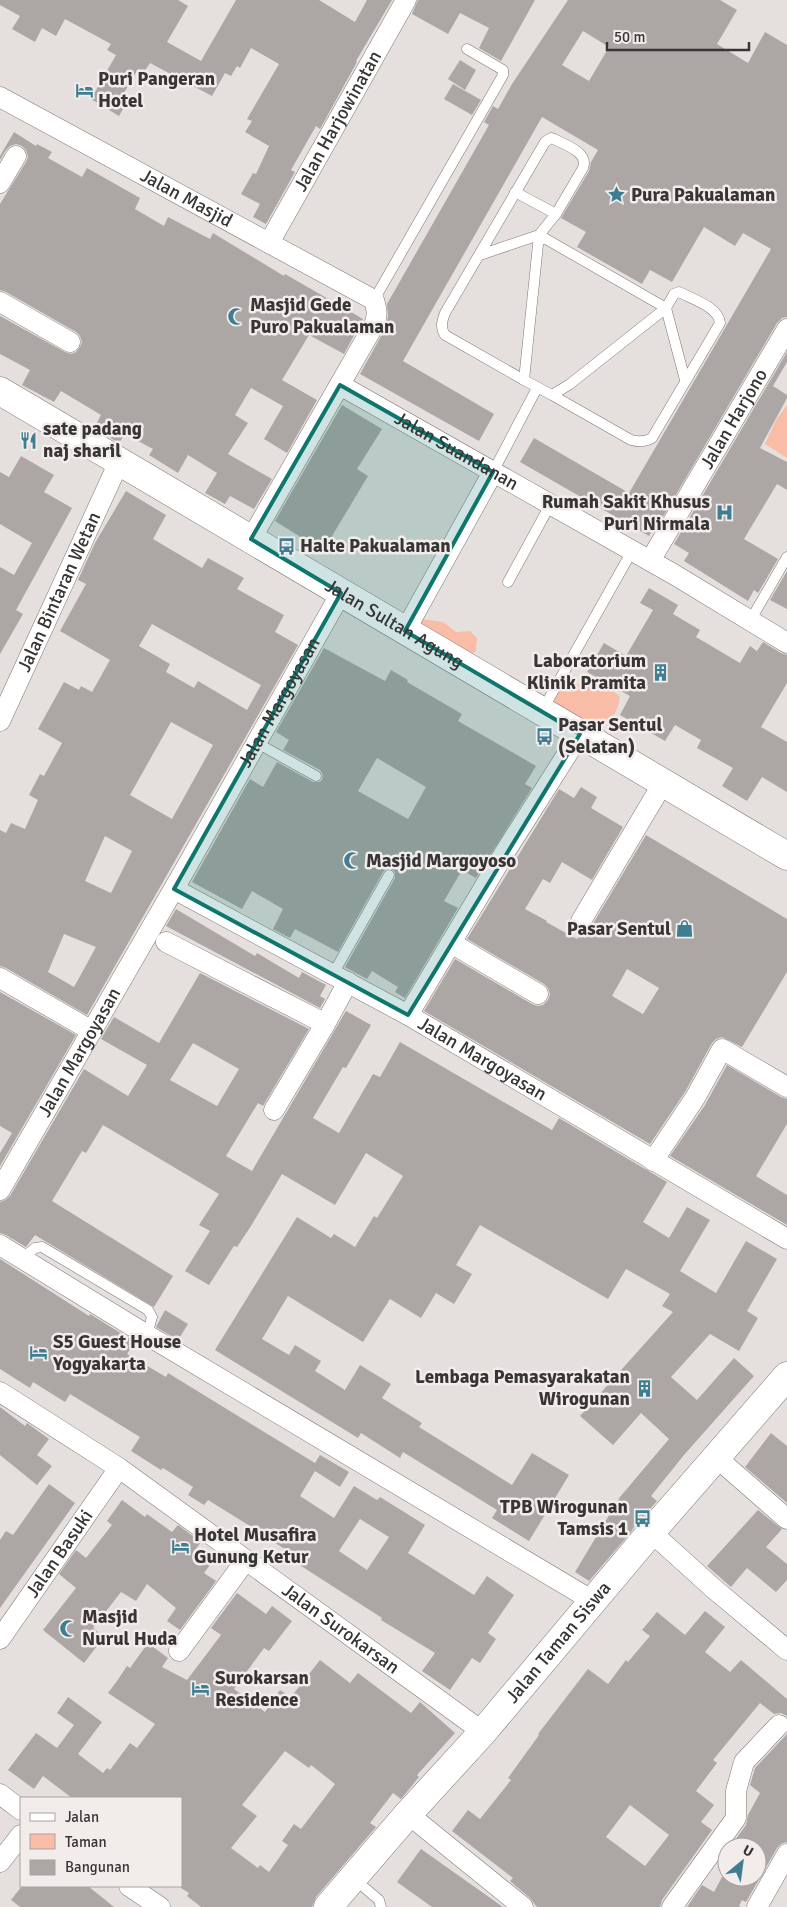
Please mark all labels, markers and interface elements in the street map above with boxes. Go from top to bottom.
scale bar [607,20,750,52]
text: 50 m [614,28,645,46]
street label: Jalan Harjowinatan [289,46,387,196]
place label: Puri Pangeran Hotel [98,67,215,113]
hotel icon: Puri Pangeran Hotel [74,80,94,100]
street label: Jalan Masjid [136,163,237,233]
place label: Pura Pakualaman [631,183,775,207]
place icon: Pura Pakualaman [607,185,627,205]
place label: Masjid Gede Puro Pakualaman [250,293,394,339]
mosque icon: Masjid Gede Puro Pakualaman [226,306,246,326]
street label: Jalan Harjono [695,364,773,474]
street label: Jalan Suandanan [390,406,523,496]
place label: sate padang naj sharil [43,417,142,463]
restaurant icon: sate padang naj sharil [19,430,39,450]
place label: Rumah Sakit Khusus Puri Nirmala [542,490,710,536]
hospital icon: Rumah Sakit Khusus Puri Nirmala [714,503,734,523]
street label: Jalan Bintaran Wetan [12,508,106,676]
place label: Halte Pakualaman [300,534,451,558]
bus stop icon: Halte Pakualaman [276,536,296,556]
street label: Jalan Sultan Agung [321,574,468,674]
street label: Jalan Margoyasan [233,633,326,772]
place label: Laboratorium Klinik Pramita [527,649,646,695]
building icon: Laboratorium Klinik Pramita [650,662,670,682]
place label: Pasar Sentul (Selatan) [558,713,662,759]
bus stop icon: Pasar Sentul (Selatan) [534,726,554,746]
place label: Masjid Margoyoso [366,849,516,873]
mosque icon: Masjid Margoyoso [342,851,362,871]
place label: Pasar Sentul [567,917,671,941]
shop icon: Pasar Sentul [675,919,695,939]
street label: Jalan Margoyasan [33,983,126,1121]
street label: Jalan Margoyasan [413,1012,551,1106]
place label: S5 Guest House Yogyakarta [52,1330,181,1376]
hotel icon: S5 Guest House Yogyakarta [29,1343,49,1363]
place label: Lembaga Pemasyarakatan Wirogunan [415,1365,630,1411]
building icon: Lembaga Pemasyarakatan Wirogunan [634,1378,654,1398]
place label: TPB Wirogunan Tamsis 1 [500,1495,628,1541]
street label: Jalan Basuki [20,1505,98,1602]
bus stop icon: TPB Wirogunan Tamsis 1 [632,1508,652,1528]
place label: Hotel Musafira Gunung Ketur [194,1523,317,1569]
hotel icon: Hotel Musafira Gunung Ketur [170,1536,190,1556]
street label: Jalan Taman Siswa [500,1576,616,1708]
street label: Jalan Surokarsan [277,1578,404,1679]
place label: Masjid Nurul Huda [82,1605,177,1651]
mosque icon: Masjid Nurul Huda [58,1618,78,1638]
place label: Surokarsan Residence [215,1666,309,1712]
hotel icon: Surokarsan Residence [191,1679,211,1699]
legend [20,1797,182,1887]
text: Jalan [65,1808,99,1826]
text: Taman [65,1833,107,1851]
north arrow [717,1837,767,1887]
text: U [740,1841,756,1861]
text: Bangunan [65,1858,130,1876]

